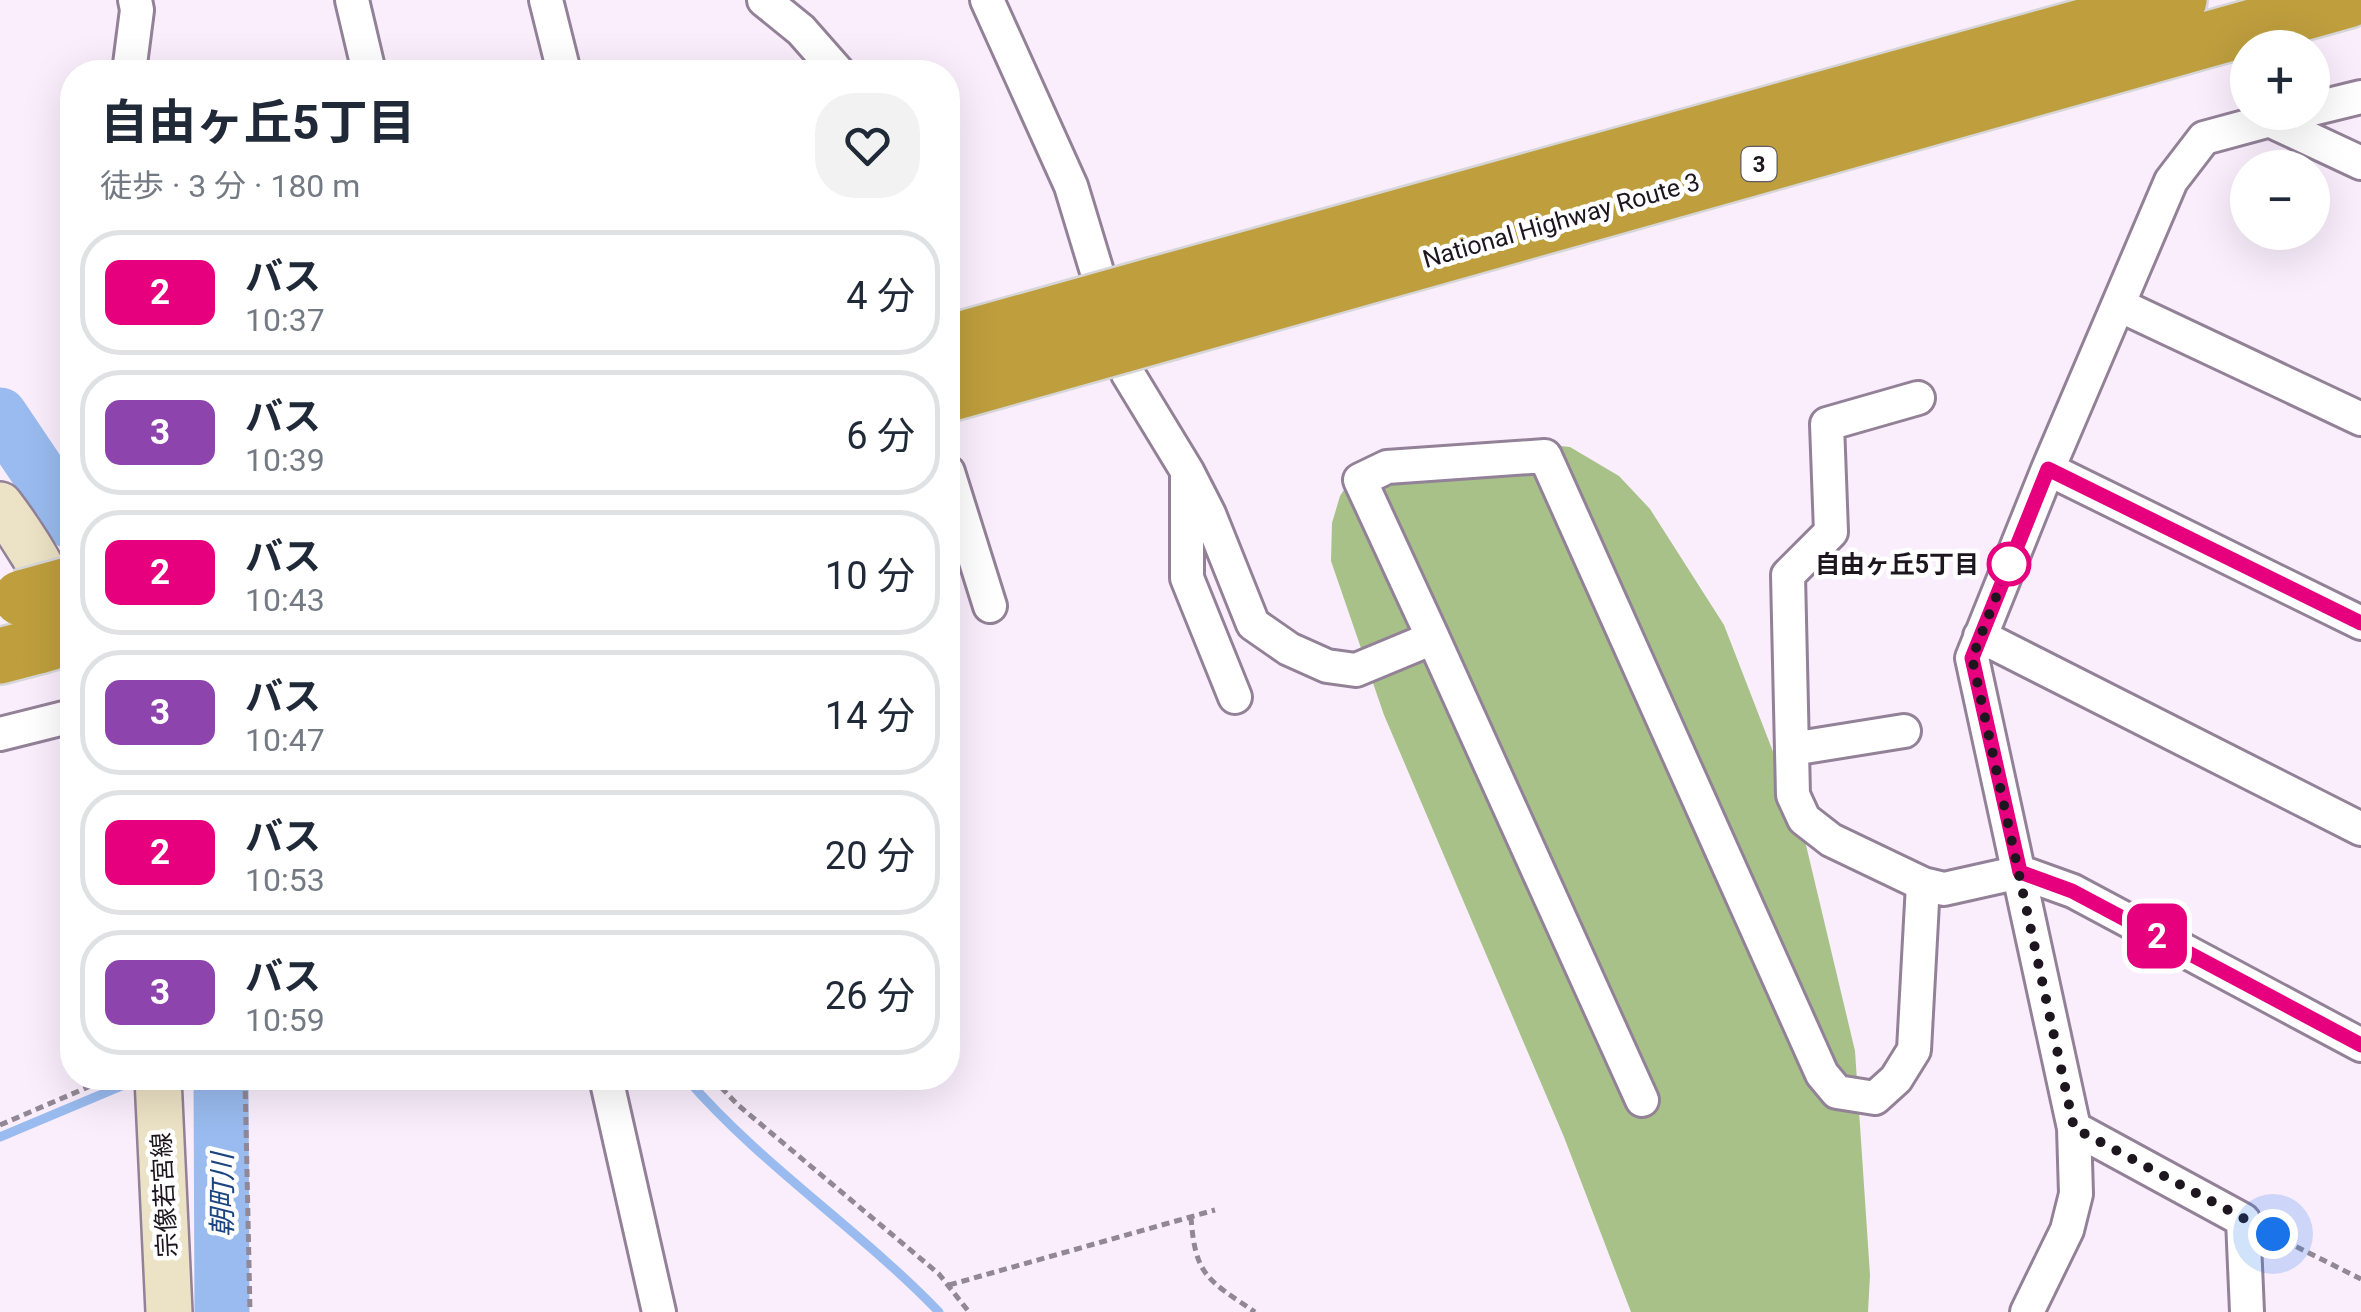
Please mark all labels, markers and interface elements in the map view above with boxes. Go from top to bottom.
map controls [2230,30,2330,250]
button: + [2230,30,2330,130]
button: heart [815,93,920,198]
text: 自由ヶ丘5丁目 [100,94,416,151]
road number: 3 [1742,147,1776,181]
button: − [2230,150,2330,250]
text: 徒歩 · 3 分 · 180 m [100,167,360,205]
street label: National Highway Route 3 [1419,167,1703,274]
text: バス [245,255,321,299]
text: 2 [150,272,170,313]
text: 4 分 [846,274,915,318]
text: 10:37 [245,301,325,339]
text: バス [245,395,321,439]
text: 3 [150,412,170,453]
text: 6 分 [846,414,915,458]
text: 10:39 [245,441,325,479]
text: バス [245,535,321,579]
marker: 自由ヶ丘5丁目 [1988,543,2030,585]
place label: 自由ヶ丘5丁目 [1815,550,1979,579]
text: 2 [150,552,170,593]
text: 10 分 [825,554,915,598]
text: 10:43 [245,581,325,619]
text: バス [245,675,321,719]
text: 3 [150,692,170,733]
text: 14 分 [825,694,915,738]
text: 10:47 [245,721,325,759]
text: バス [245,815,321,859]
text: 2 [150,832,170,873]
text: 20 分 [825,834,915,878]
text: 10:53 [245,861,325,899]
line badge: 2 [2124,904,2190,968]
text: 2 [2147,916,2167,957]
text: バス [245,955,321,999]
text: 3 [150,972,170,1013]
text: 26 分 [825,974,915,1018]
text: 10:59 [245,1001,325,1039]
street label: 宗像若宮線 [147,1132,182,1258]
water label: 朝町川 [206,1150,239,1237]
your location [2248,1209,2298,1259]

